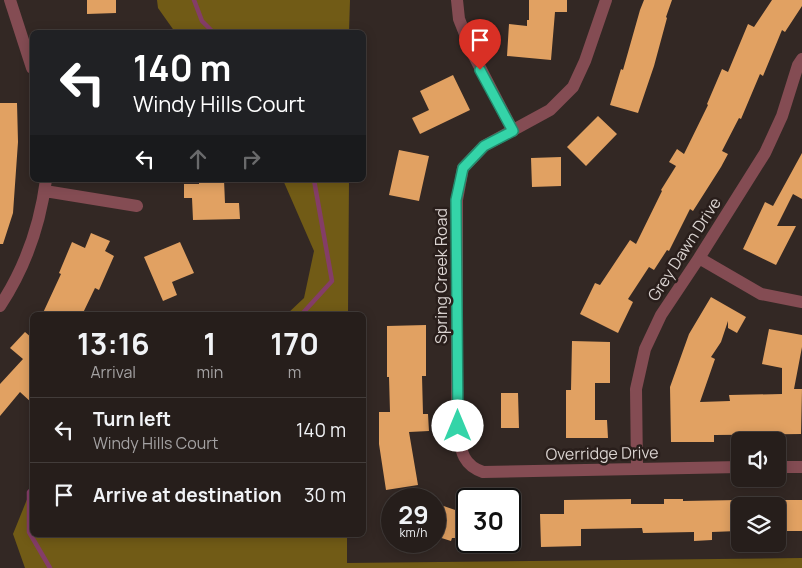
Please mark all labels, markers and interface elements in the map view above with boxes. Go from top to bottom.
pin [459,19,501,70]
icon: arrive [466,26,494,54]
text: 140 m [133,44,231,92]
icon: left [50,50,115,115]
text: Windy Hills Court [133,89,305,119]
icon: left [131,145,159,173]
icon: ahead [184,145,212,173]
icon: right [237,145,265,173]
street label: Grey Dawn Drive [642,193,726,305]
street label: Spring Creek Road [430,208,452,344]
text: 13:16 [77,323,150,364]
text: 1 [203,323,216,364]
text: 170 [270,323,319,364]
text: Arrival [90,361,136,383]
text: min [196,361,223,383]
text: m [288,361,301,383]
position arrow [431,399,483,451]
text: Turn left [93,406,171,432]
icon: left [50,416,78,444]
text: 140 m [296,417,346,443]
text: Windy Hills Court [93,432,218,454]
map controls [731,432,786,552]
button: sound [731,432,786,487]
street label: Overridge Drive [545,441,659,465]
icon: arrive [50,481,78,509]
text: Arrive at destination [93,482,282,508]
text: 30 m [304,482,346,508]
speed limit sign: 30 [456,488,521,553]
text: 29 [398,497,429,532]
button: layers [731,497,786,552]
text: km/h [400,524,427,541]

